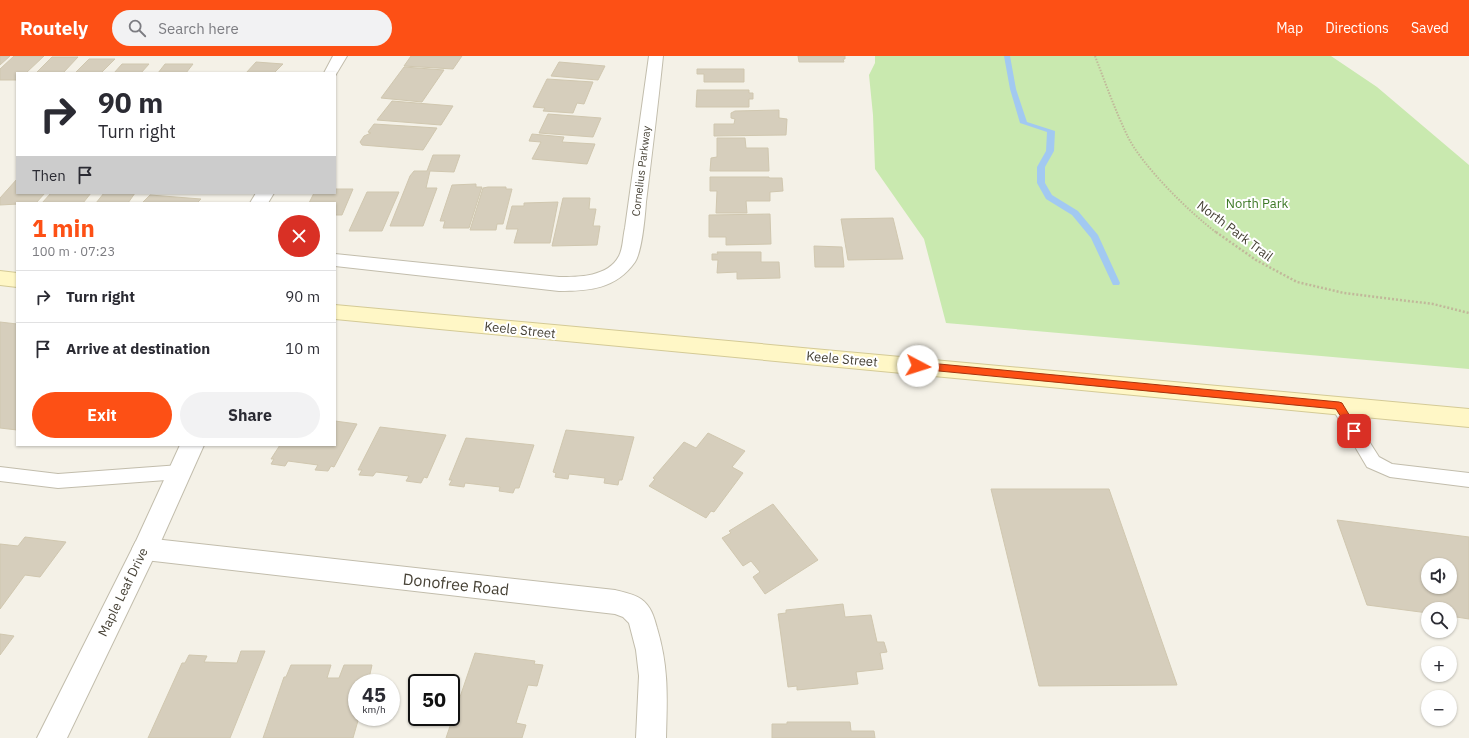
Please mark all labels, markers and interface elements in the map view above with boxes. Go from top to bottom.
search box [112,10,392,46]
text: Routely [20,16,88,40]
icon: search [126,17,148,39]
text: Search here [158,19,239,38]
text: Map [1276,19,1303,37]
text: Directions [1325,19,1389,37]
text: Saved [1411,19,1449,37]
text: 90 m [98,84,163,121]
icon: right [32,88,84,140]
text: Turn right [98,120,176,143]
street label: Cornelius Parkway [628,124,654,217]
icon: arrive [74,164,96,186]
text: Then [32,166,66,185]
park label: North Park [1226,195,1288,212]
street label: North Park Trail [1194,197,1277,265]
text: 1 min [32,212,95,244]
button: close [278,215,320,257]
text: 100 m · 07:23 [32,243,115,260]
icon: right [32,286,54,308]
text: Turn right [66,287,135,306]
text: 90 m [285,287,320,306]
street label: Keele Street [484,318,556,342]
icon: arrive [32,338,54,360]
text: Arrive at destination [66,339,210,358]
text: 10 m [285,339,320,358]
position arrow [897,345,939,387]
street label: Keele Street [806,347,878,371]
button: Exit [32,392,172,438]
button: Share [180,392,320,438]
pin [1337,414,1371,448]
icon: arrive [1343,420,1365,442]
street label: Maple Leaf Drive [94,545,152,639]
map controls [1421,558,1457,726]
button: sound [1421,558,1457,594]
street label: Donofree Road [402,568,510,600]
button: search [1421,602,1457,638]
button: + [1421,646,1457,682]
speed limit sign: 50 [408,674,460,726]
text: 45 [362,681,386,708]
button: − [1421,690,1457,726]
text: km/h [362,703,386,716]

